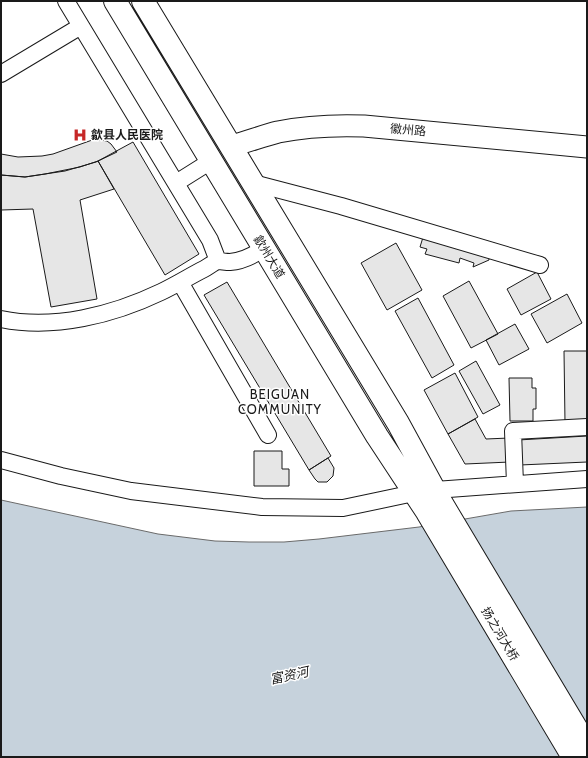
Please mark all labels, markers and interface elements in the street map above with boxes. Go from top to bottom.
street label: 徽州路 [389,120,427,139]
hospital icon: 歙县人民医院 [72,127,88,143]
place label: 歙县人民医院 [91,127,163,142]
street label: 歙州大道 [251,232,288,281]
district label: BEIGUAN COMMUNITY [238,386,322,417]
street label: 扬之河大桥 [479,604,522,663]
water label: 富资河 [268,662,313,687]

